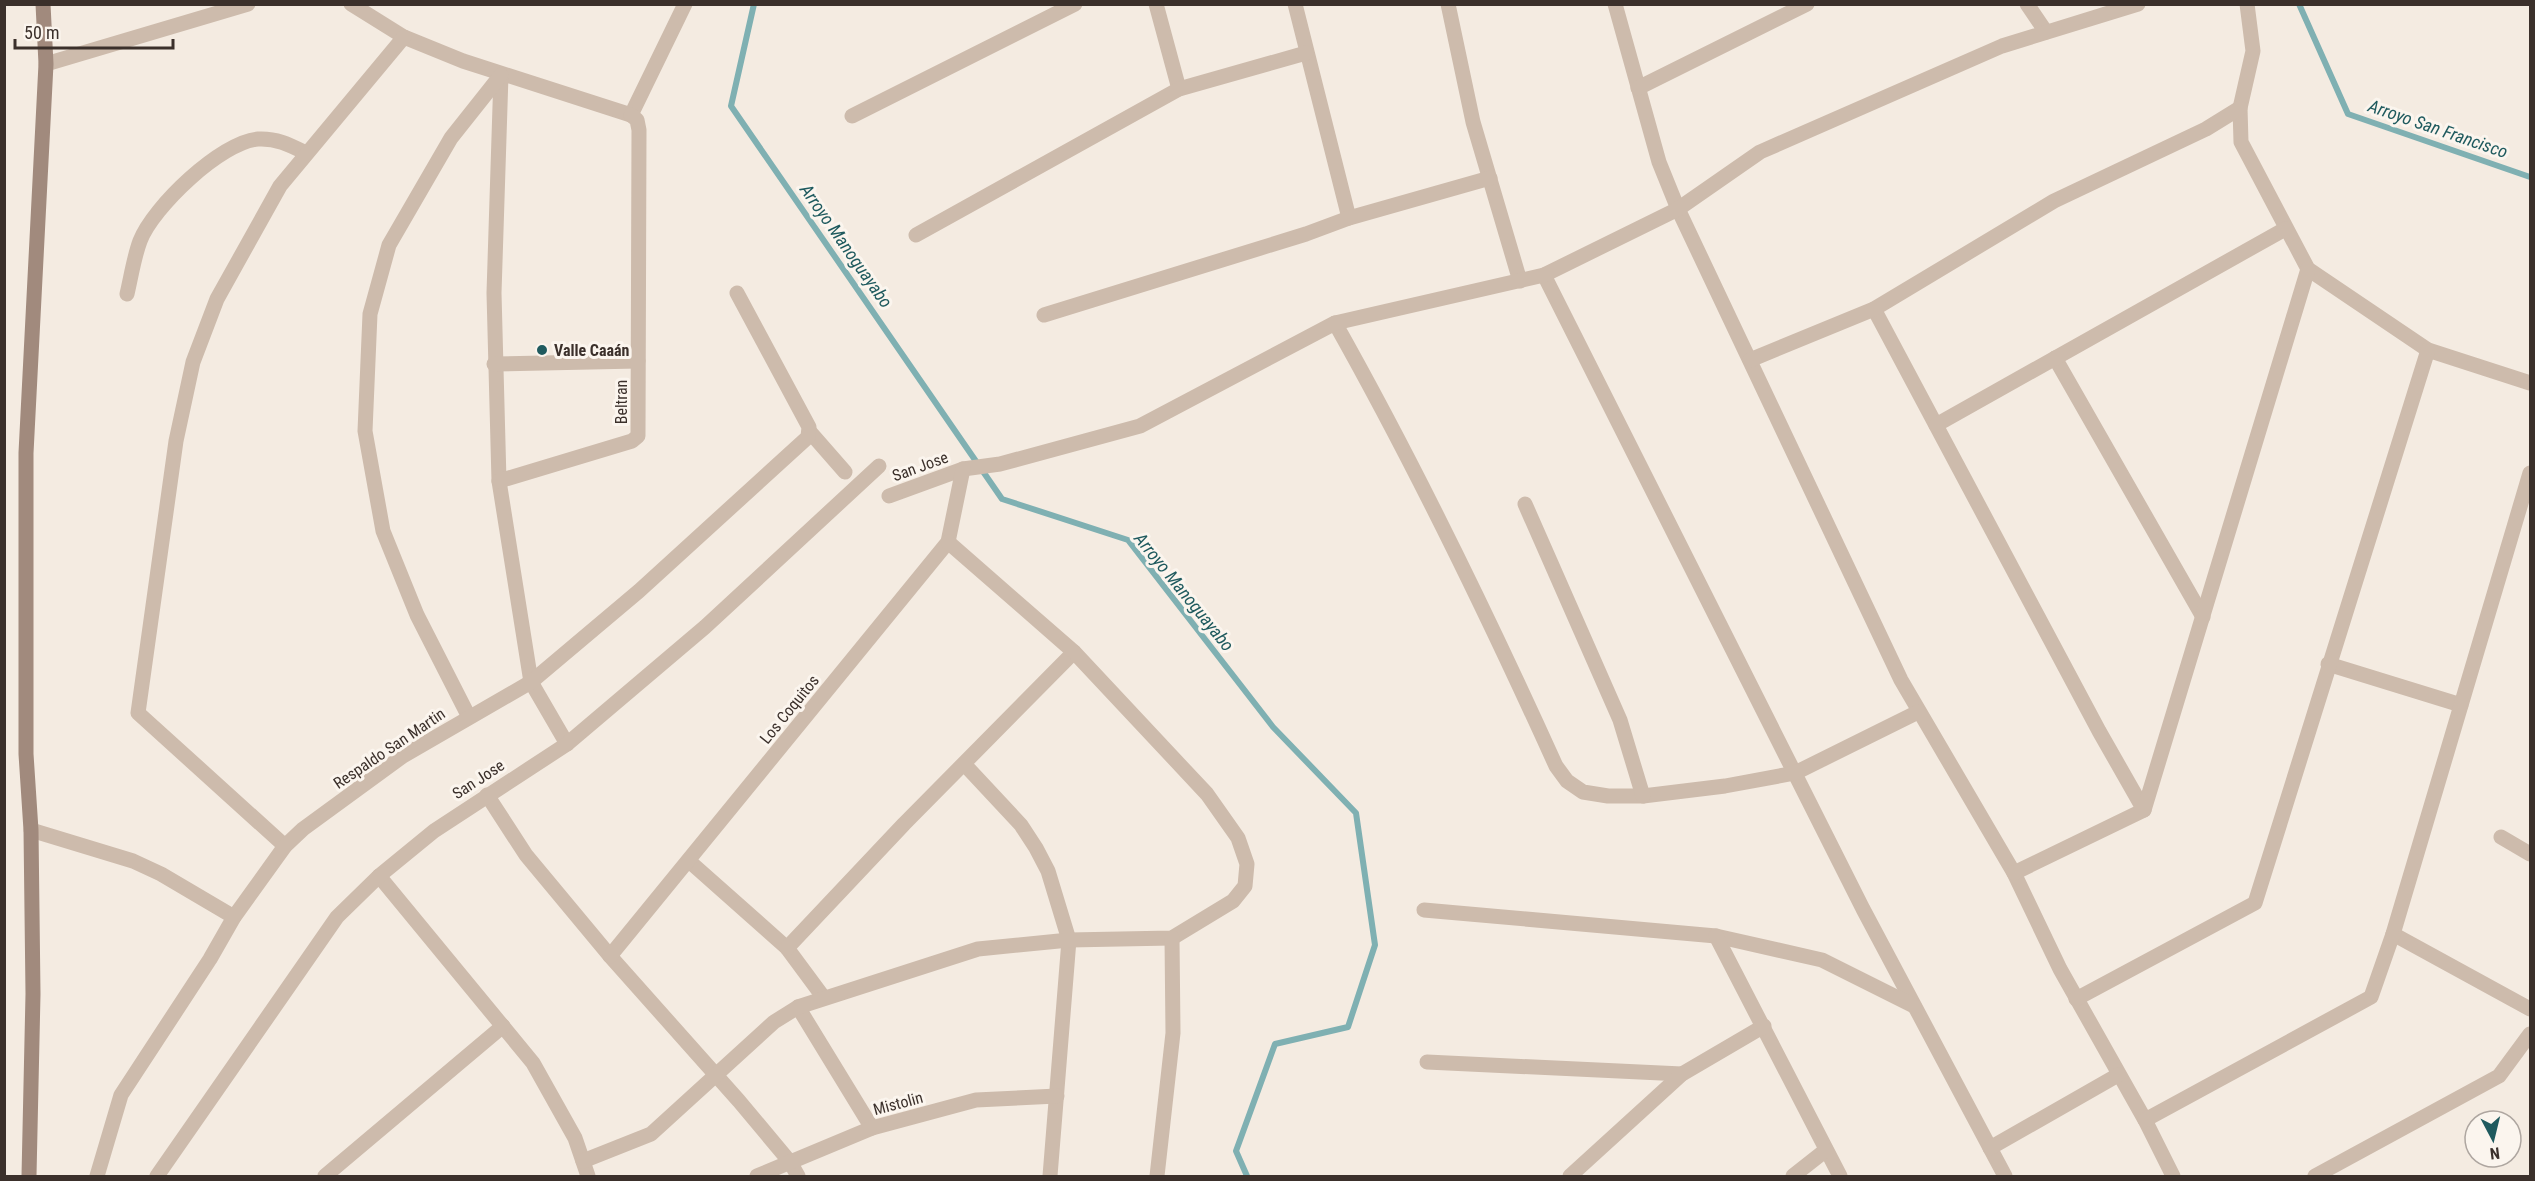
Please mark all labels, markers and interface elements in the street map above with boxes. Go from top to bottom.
scale bar [15,12,172,50]
text: 50 m [24,22,59,43]
water label: Arroyo San Francisco [2365,95,2511,162]
water label: Arroyo Manoguayabo [795,179,897,312]
place label: Valle Caaán [554,341,630,360]
marker: Valle Caaán [535,343,549,357]
street label: Beltran [612,380,631,424]
street label: San Jose [890,448,951,485]
water label: Arroyo Manoguayabo [1130,528,1239,655]
street label: Los Coquitos [756,671,823,748]
street label: Respaldo San Martin [330,704,449,793]
street label: San Jose [449,756,508,803]
street label: Mistolin [871,1088,925,1119]
north arrow [2463,1109,2523,1169]
text: N [2489,1143,2501,1163]

